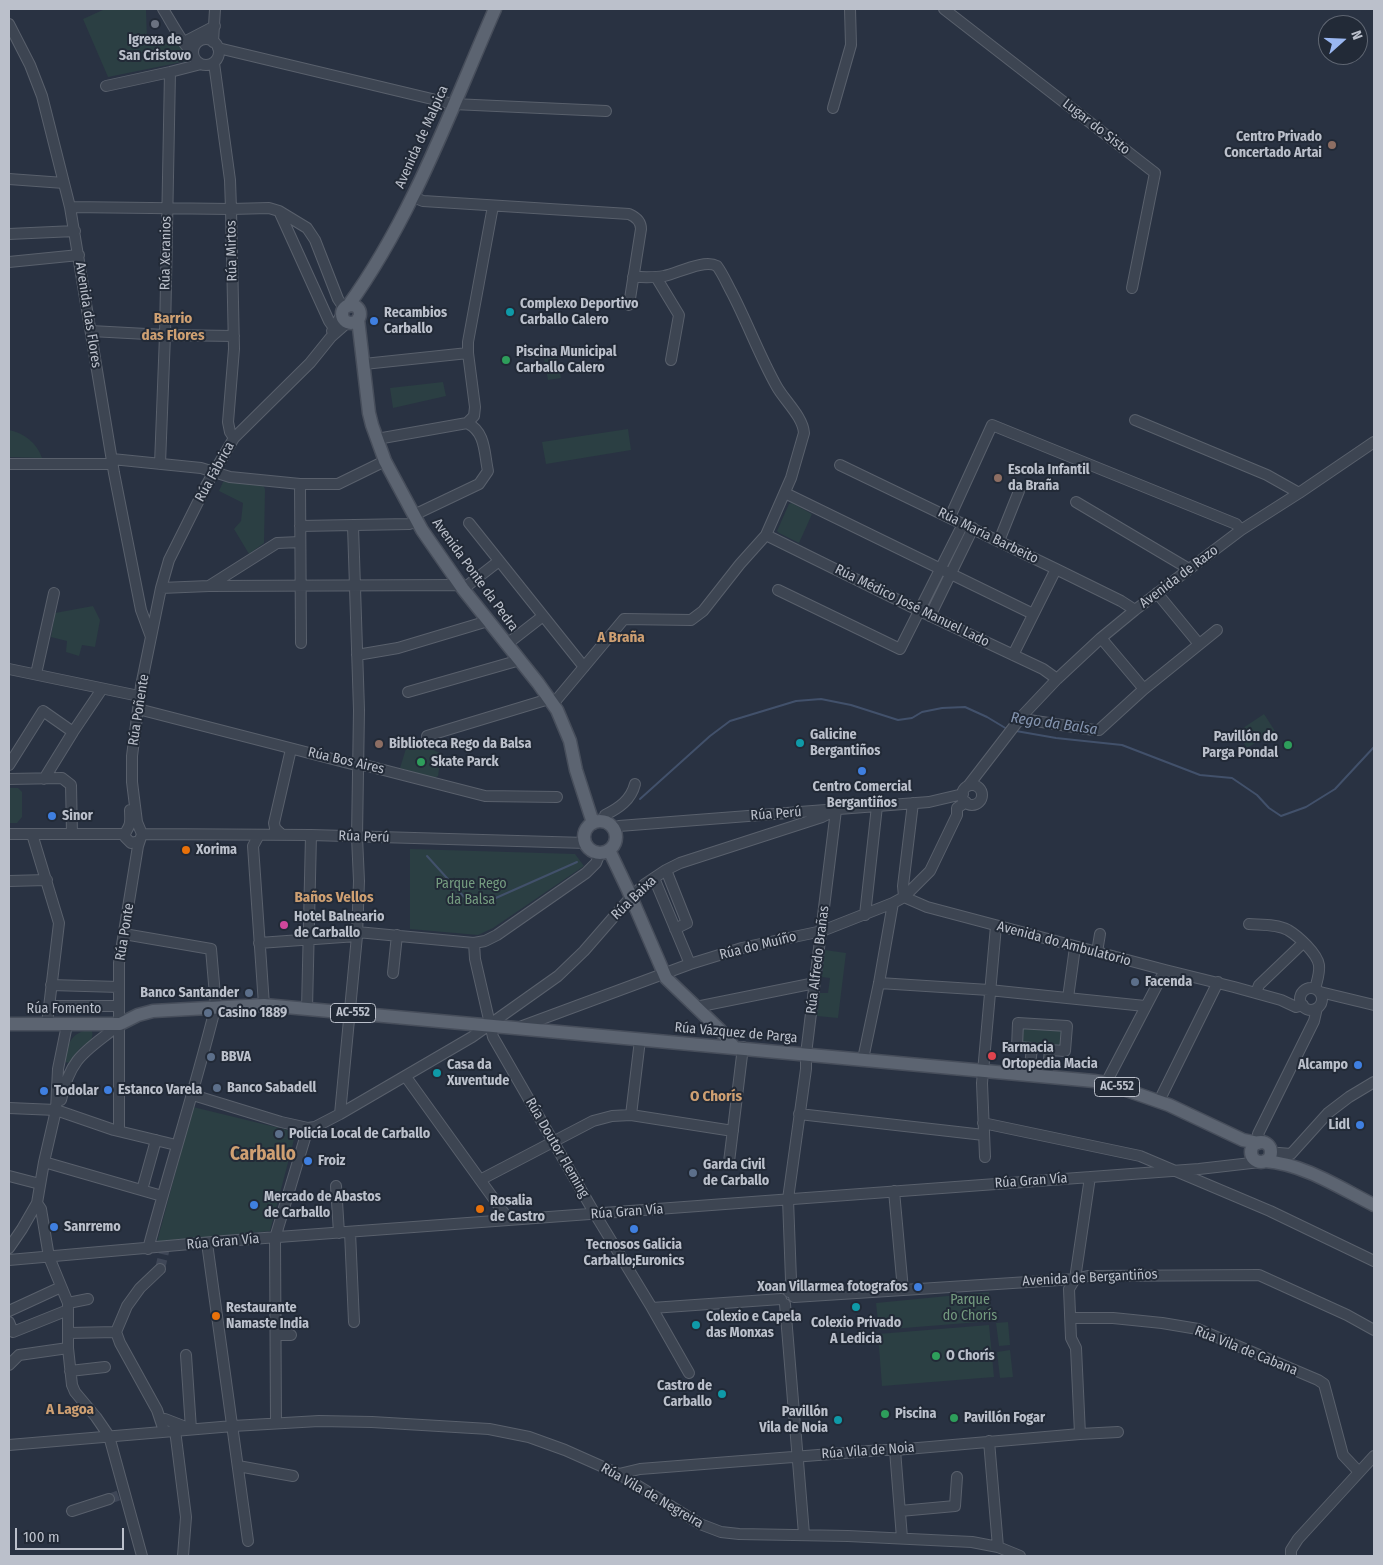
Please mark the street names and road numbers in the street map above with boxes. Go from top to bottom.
street label: Avenida de Malpica [392,83,452,191]
street label: Lugar do Sisto [1059,95,1133,159]
street label: Rúa Xeranios [157,216,175,290]
street label: Rúa Mirtos [223,220,241,282]
street label: Avenida das Flores [71,261,105,369]
street label: Rúa Fábrica [192,439,238,505]
street label: Rúa María Barbeito [935,504,1041,568]
street label: Avenida Ponte da Pedra [428,515,522,635]
street label: Avenida de Razo [1136,542,1222,612]
street label: Rúa Médico José Manuel Lado [832,561,992,651]
street label: Rúa Poñente [125,673,153,747]
street label: Rúa Bos Aires [306,744,386,778]
street label: Rúa Perú [750,804,802,824]
street label: Rúa Perú [338,828,390,846]
street label: Rúa Baixa [608,873,660,923]
street label: Rúa Ponte [112,902,138,962]
street label: Rúa Alfredo Brañas [803,905,833,1015]
street label: Avenida do Ambulatorio [995,918,1133,970]
street label: Rúa do Muíño [718,928,798,964]
street label: Rúa Fomento [27,1001,101,1017]
road number: AC-552 [330,1004,376,1022]
street label: Rúa Vázquez de Parga [674,1019,798,1047]
road number: AC-552 [1094,1078,1140,1096]
street label: Rúa Doutor Fleming [522,1095,592,1201]
street label: Rúa Gran Vía [994,1170,1068,1192]
street label: Rúa Gran Vía [590,1201,664,1223]
street label: Rúa Gran Vía [186,1230,260,1254]
street label: Avenida de Bergantiños [1022,1266,1158,1290]
street label: Rúa Vila de Cabana [1192,1323,1300,1379]
street label: Rúa Vila de Noia [821,1439,915,1463]
street label: Rúa Vila de Negreira [598,1460,706,1532]

